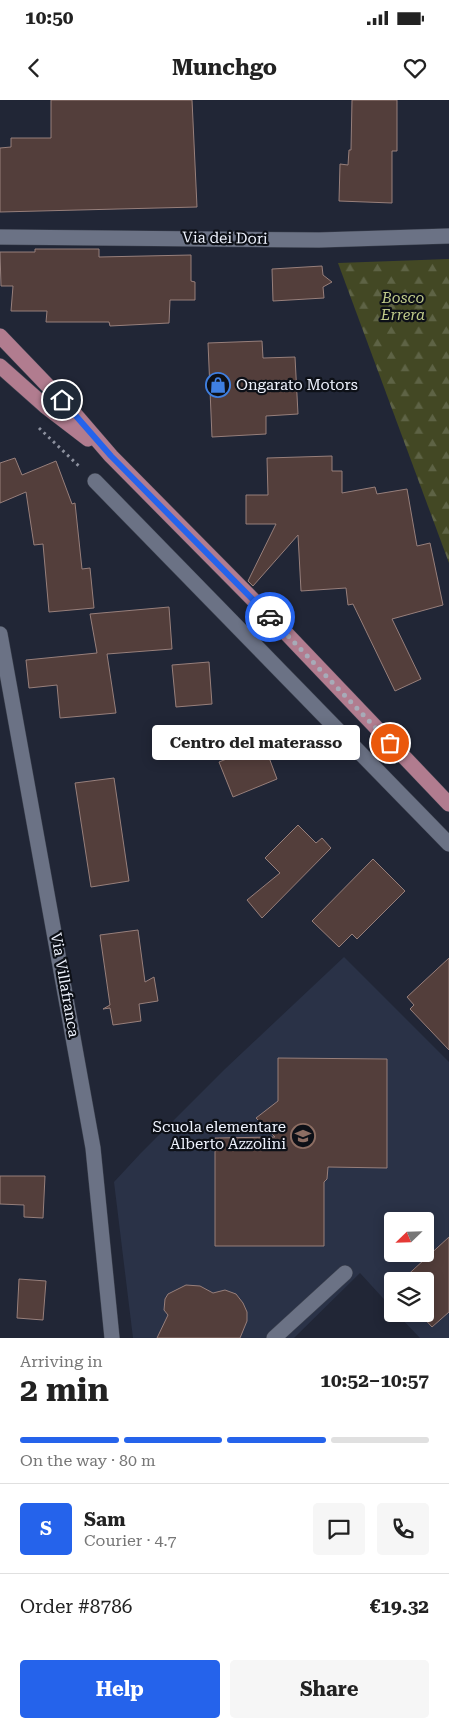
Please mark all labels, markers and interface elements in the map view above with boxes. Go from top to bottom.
text: 10:50 [25,6,74,29]
icon: back [20,54,48,82]
icon: heart [401,54,429,82]
text: Munchgo [172,55,277,80]
street label: Via dei Dori [182,228,268,248]
park label: Bosco Errera [380,289,425,324]
shop icon: Ongarato Motors [205,372,231,398]
place label: Ongarato Motors [236,376,358,394]
pin [41,379,83,421]
icon: home [48,386,76,414]
courier [245,592,295,642]
icon: car [256,603,284,631]
pin [369,722,411,764]
callout: Centro del materasso [152,726,360,760]
icon: bag [376,729,404,757]
text: Centro del materasso [170,733,342,752]
street label: Via Villafranca [47,931,83,1039]
place label: Scuola elementare Alberto Azzolini [152,1118,286,1153]
school or university icon: Scuola elementare Alberto Azzolini [290,1123,316,1149]
north arrow [384,1212,434,1262]
map controls [384,1212,434,1322]
button: layers [384,1272,434,1322]
text: Arriving in [20,1352,103,1371]
text: 10:52–10:57 [320,1369,429,1392]
text: 2 min [20,1371,109,1409]
text: On the way · 80 m [20,1451,156,1470]
button: chat [313,1503,365,1555]
button: phone [377,1503,429,1555]
text: Sam [84,1508,126,1531]
text: S [40,1517,52,1540]
text: Courier · 4.7 [84,1531,177,1550]
text: Order #8786 [20,1595,132,1618]
text: €19.32 [370,1595,429,1618]
button: Help [20,1660,220,1718]
button: Share [230,1660,429,1718]

